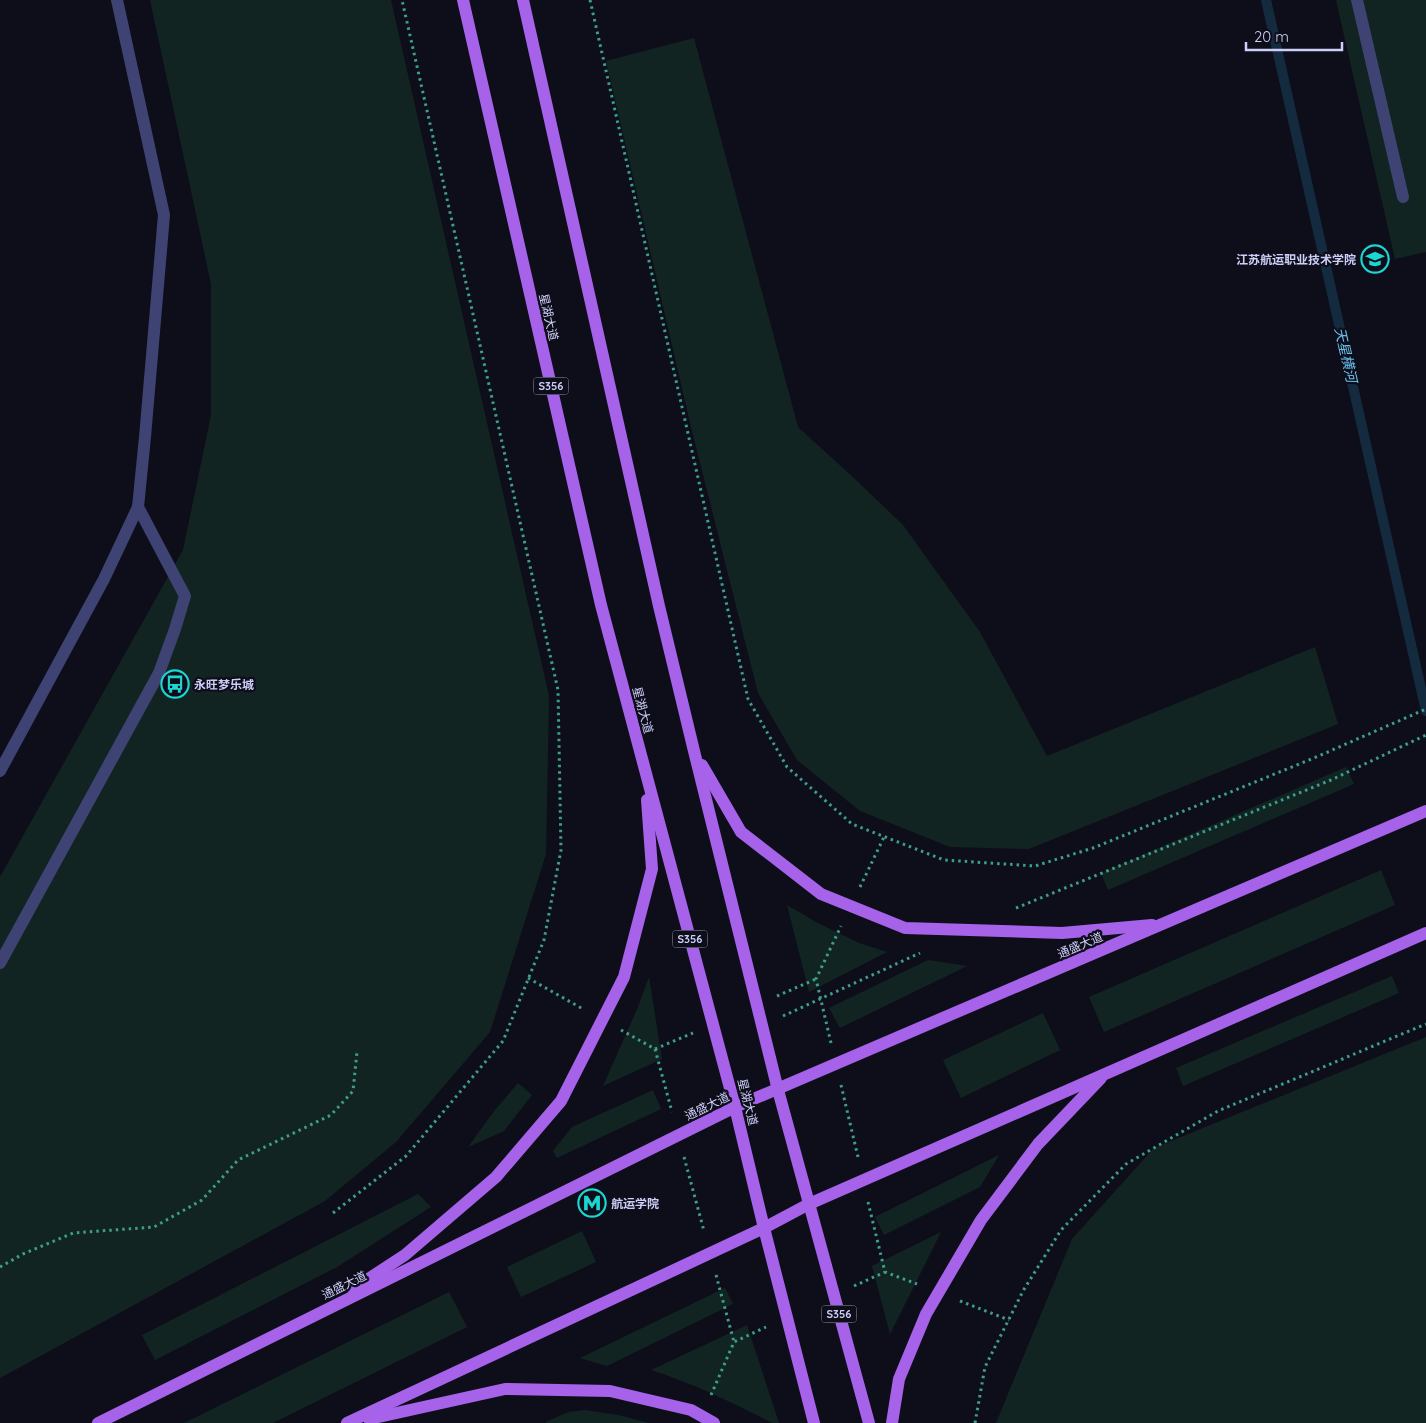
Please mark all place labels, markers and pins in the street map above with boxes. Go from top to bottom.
school or university icon: 江苏航运职业技术学院 [1360,244,1390,274]
place label: 江苏航运职业技术学院 [1236,252,1356,267]
bus stop icon: 永旺梦乐城 [160,669,190,699]
place label: 永旺梦乐城 [194,677,254,692]
metro station icon: 航运学院 [577,1188,607,1218]
place label: 航运学院 [611,1196,659,1211]

